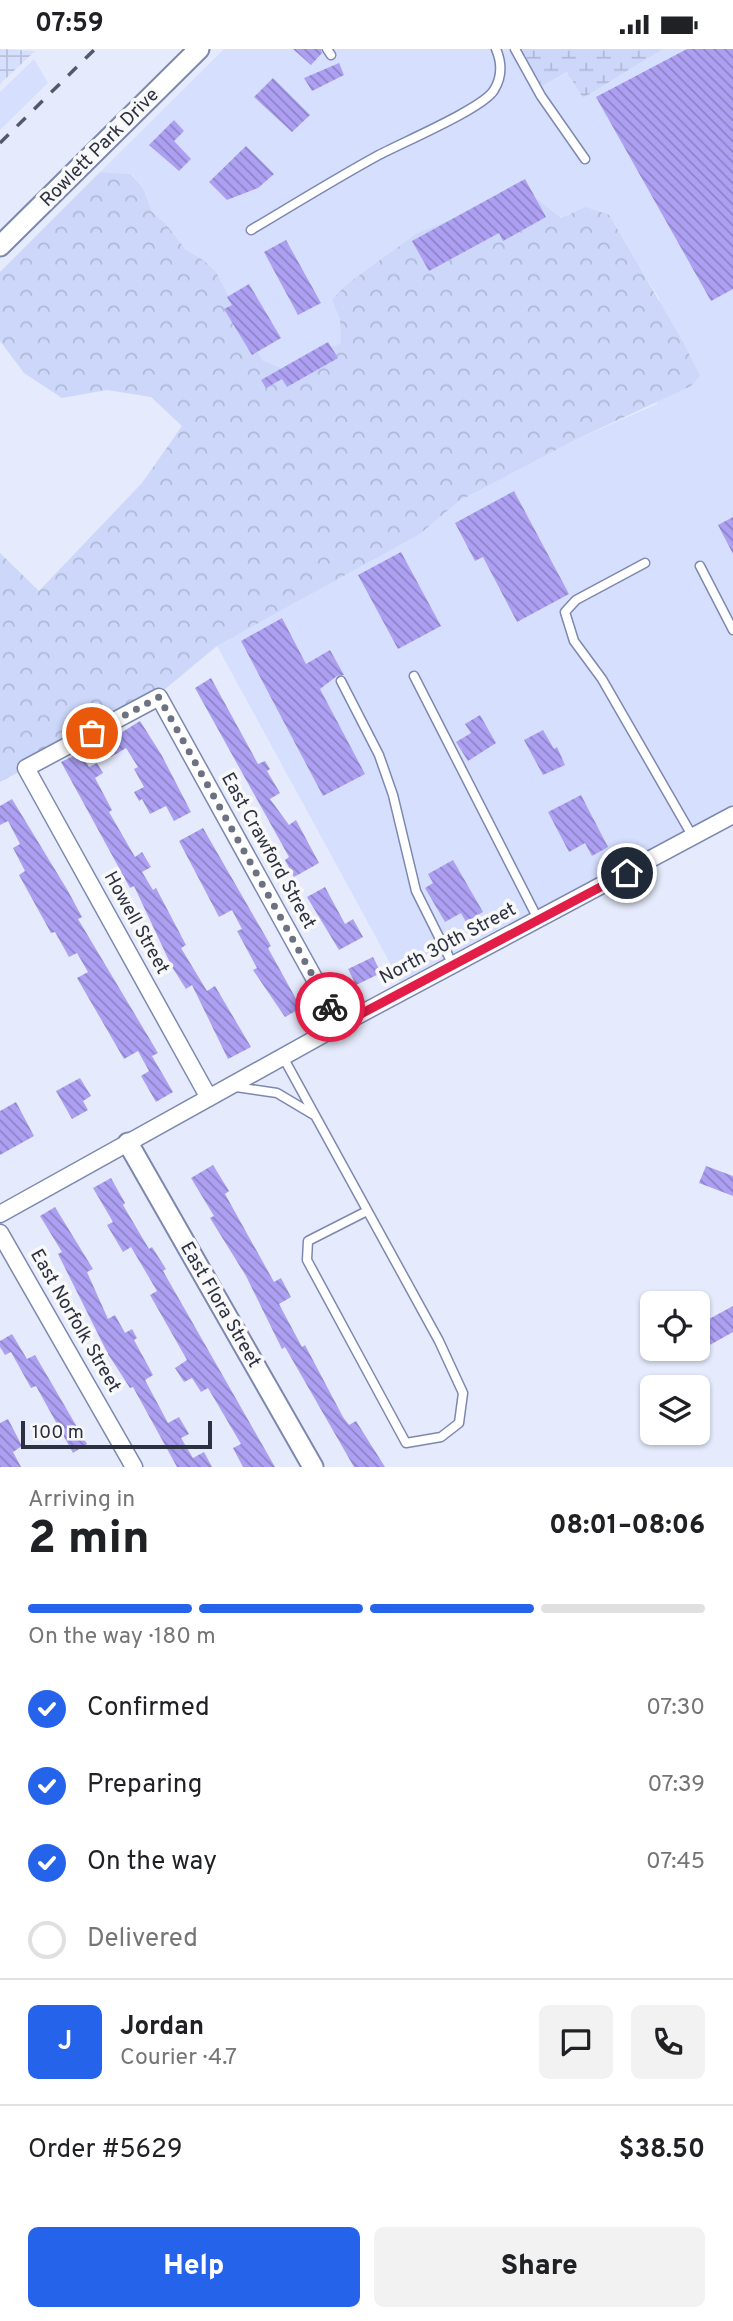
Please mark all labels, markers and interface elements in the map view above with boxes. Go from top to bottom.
text: 07:59 [35,8,104,41]
street label: Rowlett Park Drive [36,84,164,212]
pin [62,703,122,763]
icon: bag [73,714,111,752]
street label: East Crawford Street [215,769,321,933]
pin [597,843,657,903]
icon: home [608,854,646,892]
street label: Howell Street [98,867,174,979]
street label: North 30th Street [376,898,520,990]
courier [295,972,365,1042]
icon: bike [311,988,349,1026]
street label: East Flora Street [174,1238,266,1372]
street label: East Norfolk Street [24,1245,126,1397]
map controls [640,1291,710,1445]
button: locate [640,1291,710,1361]
button: layers [640,1375,710,1445]
scale bar [21,1418,212,1450]
text: 100 m [32,1421,84,1445]
text: Arriving in [28,1486,135,1515]
text: 08:01–08:06 [549,1510,705,1543]
text: 2 min [28,1511,150,1570]
text: On the way · 180 m [28,1623,216,1652]
icon: check [28,1690,66,1728]
text: Confirmed [87,1692,210,1725]
text: 07:30 [646,1694,705,1723]
icon: check [28,1767,66,1805]
text: Preparing [87,1769,202,1802]
text: 07:39 [648,1771,705,1800]
icon: check [28,1844,66,1882]
text: On the way [87,1846,217,1879]
text: 07:45 [646,1848,705,1877]
text: Delivered [87,1923,198,1956]
button: chat [539,2005,613,2079]
button: phone [631,2005,705,2079]
text: Jordan [120,2011,204,2044]
text: J [58,2026,72,2059]
text: Courier · 4.7 [120,2044,237,2073]
text: Order #5629 [28,2134,183,2167]
text: $38.50 [619,2134,705,2167]
button: Help [28,2227,360,2307]
button: Share [374,2227,705,2307]

